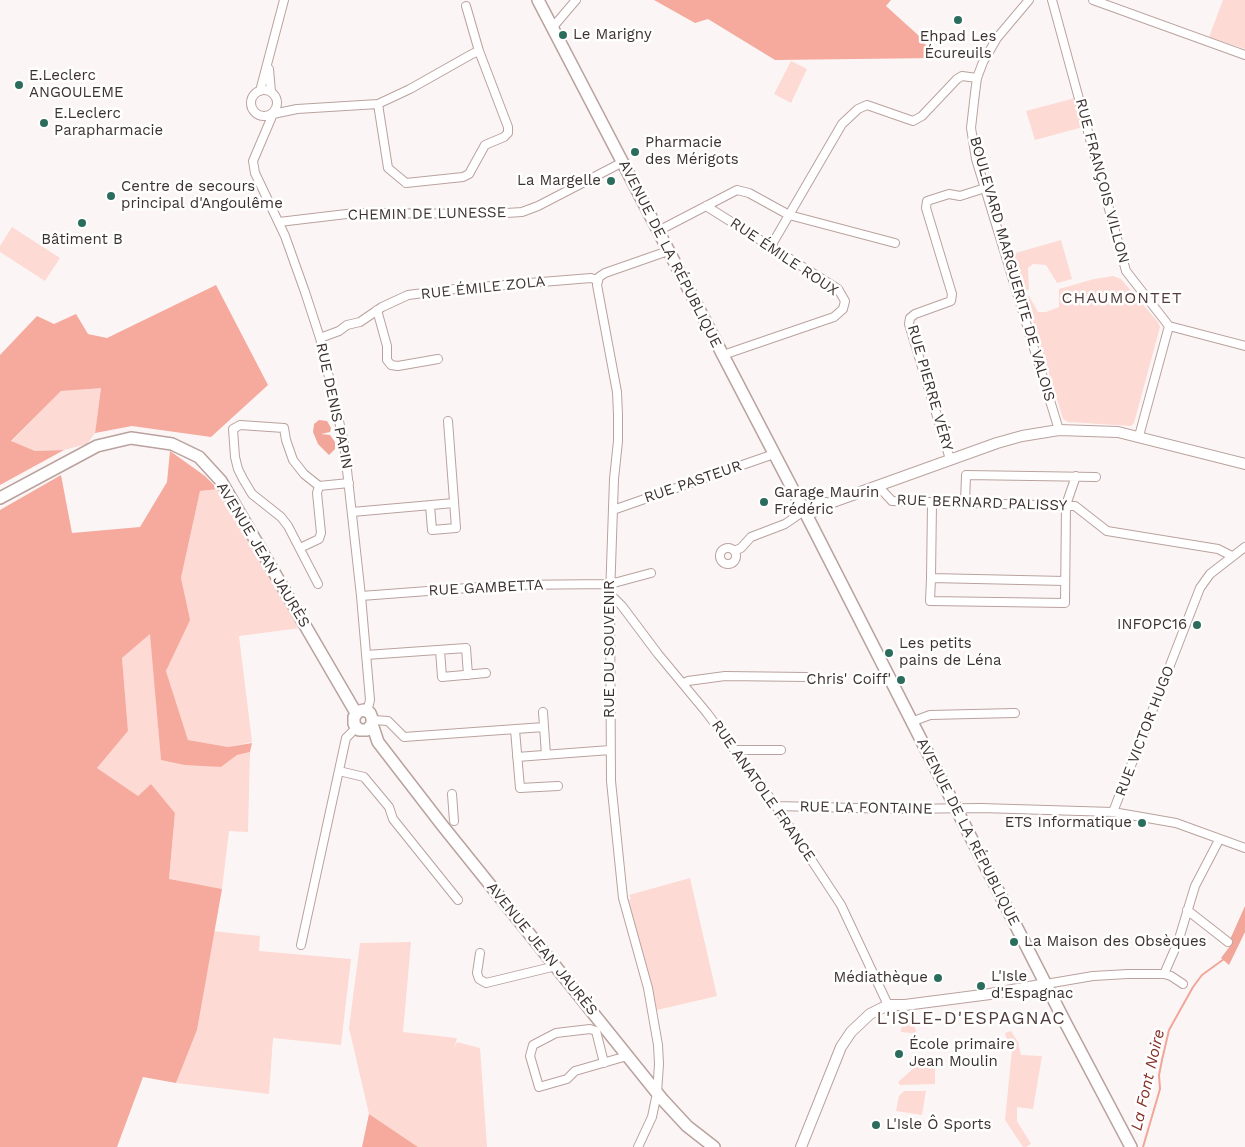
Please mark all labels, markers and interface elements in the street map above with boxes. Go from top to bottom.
marker: Ehpad Les Écureuils [952,14,964,26]
place label: Le Marigny [573,26,652,44]
place label: Ehpad Les Écureuils [920,28,996,63]
marker: Le Marigny [557,29,569,41]
place label: E.Leclerc ANGOULEME [29,67,124,102]
marker: E.Leclerc ANGOULEME [13,79,25,91]
street label: RUE FRANÇOIS VILLON [1071,97,1133,265]
place label: E.Leclerc Parapharmacie [54,105,163,140]
marker: E.Leclerc Parapharmacie [38,117,50,129]
place label: Pharmacie des Mérigots [645,134,739,169]
street label: BOULEVARD MARGUERITE DE VALOIS [965,134,1059,404]
marker: Pharmacie des Mérigots [629,146,641,158]
street label: AVENUE DE LA RÉPUBLIQUE [615,157,725,351]
place label: La Margelle [517,172,601,190]
marker: La Margelle [605,175,617,187]
place label: Centre de secours principal d'Angoulême [121,178,283,213]
marker: Centre de secours principal d'Angoulême [105,190,117,202]
street label: CHEMIN DE LUNESSE [348,204,506,224]
street label: RUE ÉMILE ROUX [727,214,841,300]
marker: Bâtiment B [76,217,88,229]
place label: Bâtiment B [41,231,123,249]
street label: RUE ÉMILE ZOLA [420,273,546,303]
district label: CHAUMONTET [1060,288,1184,308]
street label: RUE PIERRE VÉRY [903,323,957,453]
street label: RUE DENIS PAPIN [312,341,356,471]
street label: RUE PASTEUR [642,457,744,507]
street label: AVENUE JEAN JAURÈS [212,479,314,631]
place label: Garage Maurin Frédéric [774,484,879,519]
street label: RUE BERNARD PALISSY [896,491,1068,515]
marker: Garage Maurin Frédéric [758,496,770,508]
street label: RUE GAMBETTA [428,576,544,600]
street label: RUE DU SOUVENIR [601,580,619,718]
place label: INFOPC16 [1117,616,1187,634]
marker: INFOPC16 [1191,619,1203,631]
place label: Les petits pains de Léna [899,635,1002,670]
marker: Les petits pains de Léna [883,647,895,659]
street label: RUE VICTOR HUGO [1112,663,1178,799]
place label: Chris' Coiff' [806,671,891,689]
marker: Chris' Coiff' [895,674,907,686]
street label: RUE ANATOLE FRANCE [707,717,819,865]
street label: AVENUE DE LA RÉPUBLIQUE [913,735,1023,929]
street label: RUE LA FONTAINE [799,798,933,818]
place label: ETS Informatique [1005,814,1132,832]
marker: ETS Informatique [1136,817,1148,829]
street label: AVENUE JEAN JAURÈS [483,879,601,1019]
place label: La Maison des Obsèques [1024,933,1206,951]
marker: La Maison des Obsèques [1008,936,1020,948]
place label: L'Isle d'Espagnac [991,968,1073,1003]
place label: Médiathèque [834,969,928,987]
marker: Médiathèque [932,972,944,984]
marker: L'Isle d'Espagnac [975,980,987,992]
district label: L'ISLE-D'ESPAGNAC [874,1008,1068,1030]
water label: La Font Noire [1127,1027,1169,1133]
place label: École primaire Jean Moulin [909,1036,1015,1071]
marker: École primaire Jean Moulin [893,1048,905,1060]
place label: L'Isle Ô Sports [886,1116,991,1134]
marker: L'Isle Ô Sports [870,1119,882,1131]

